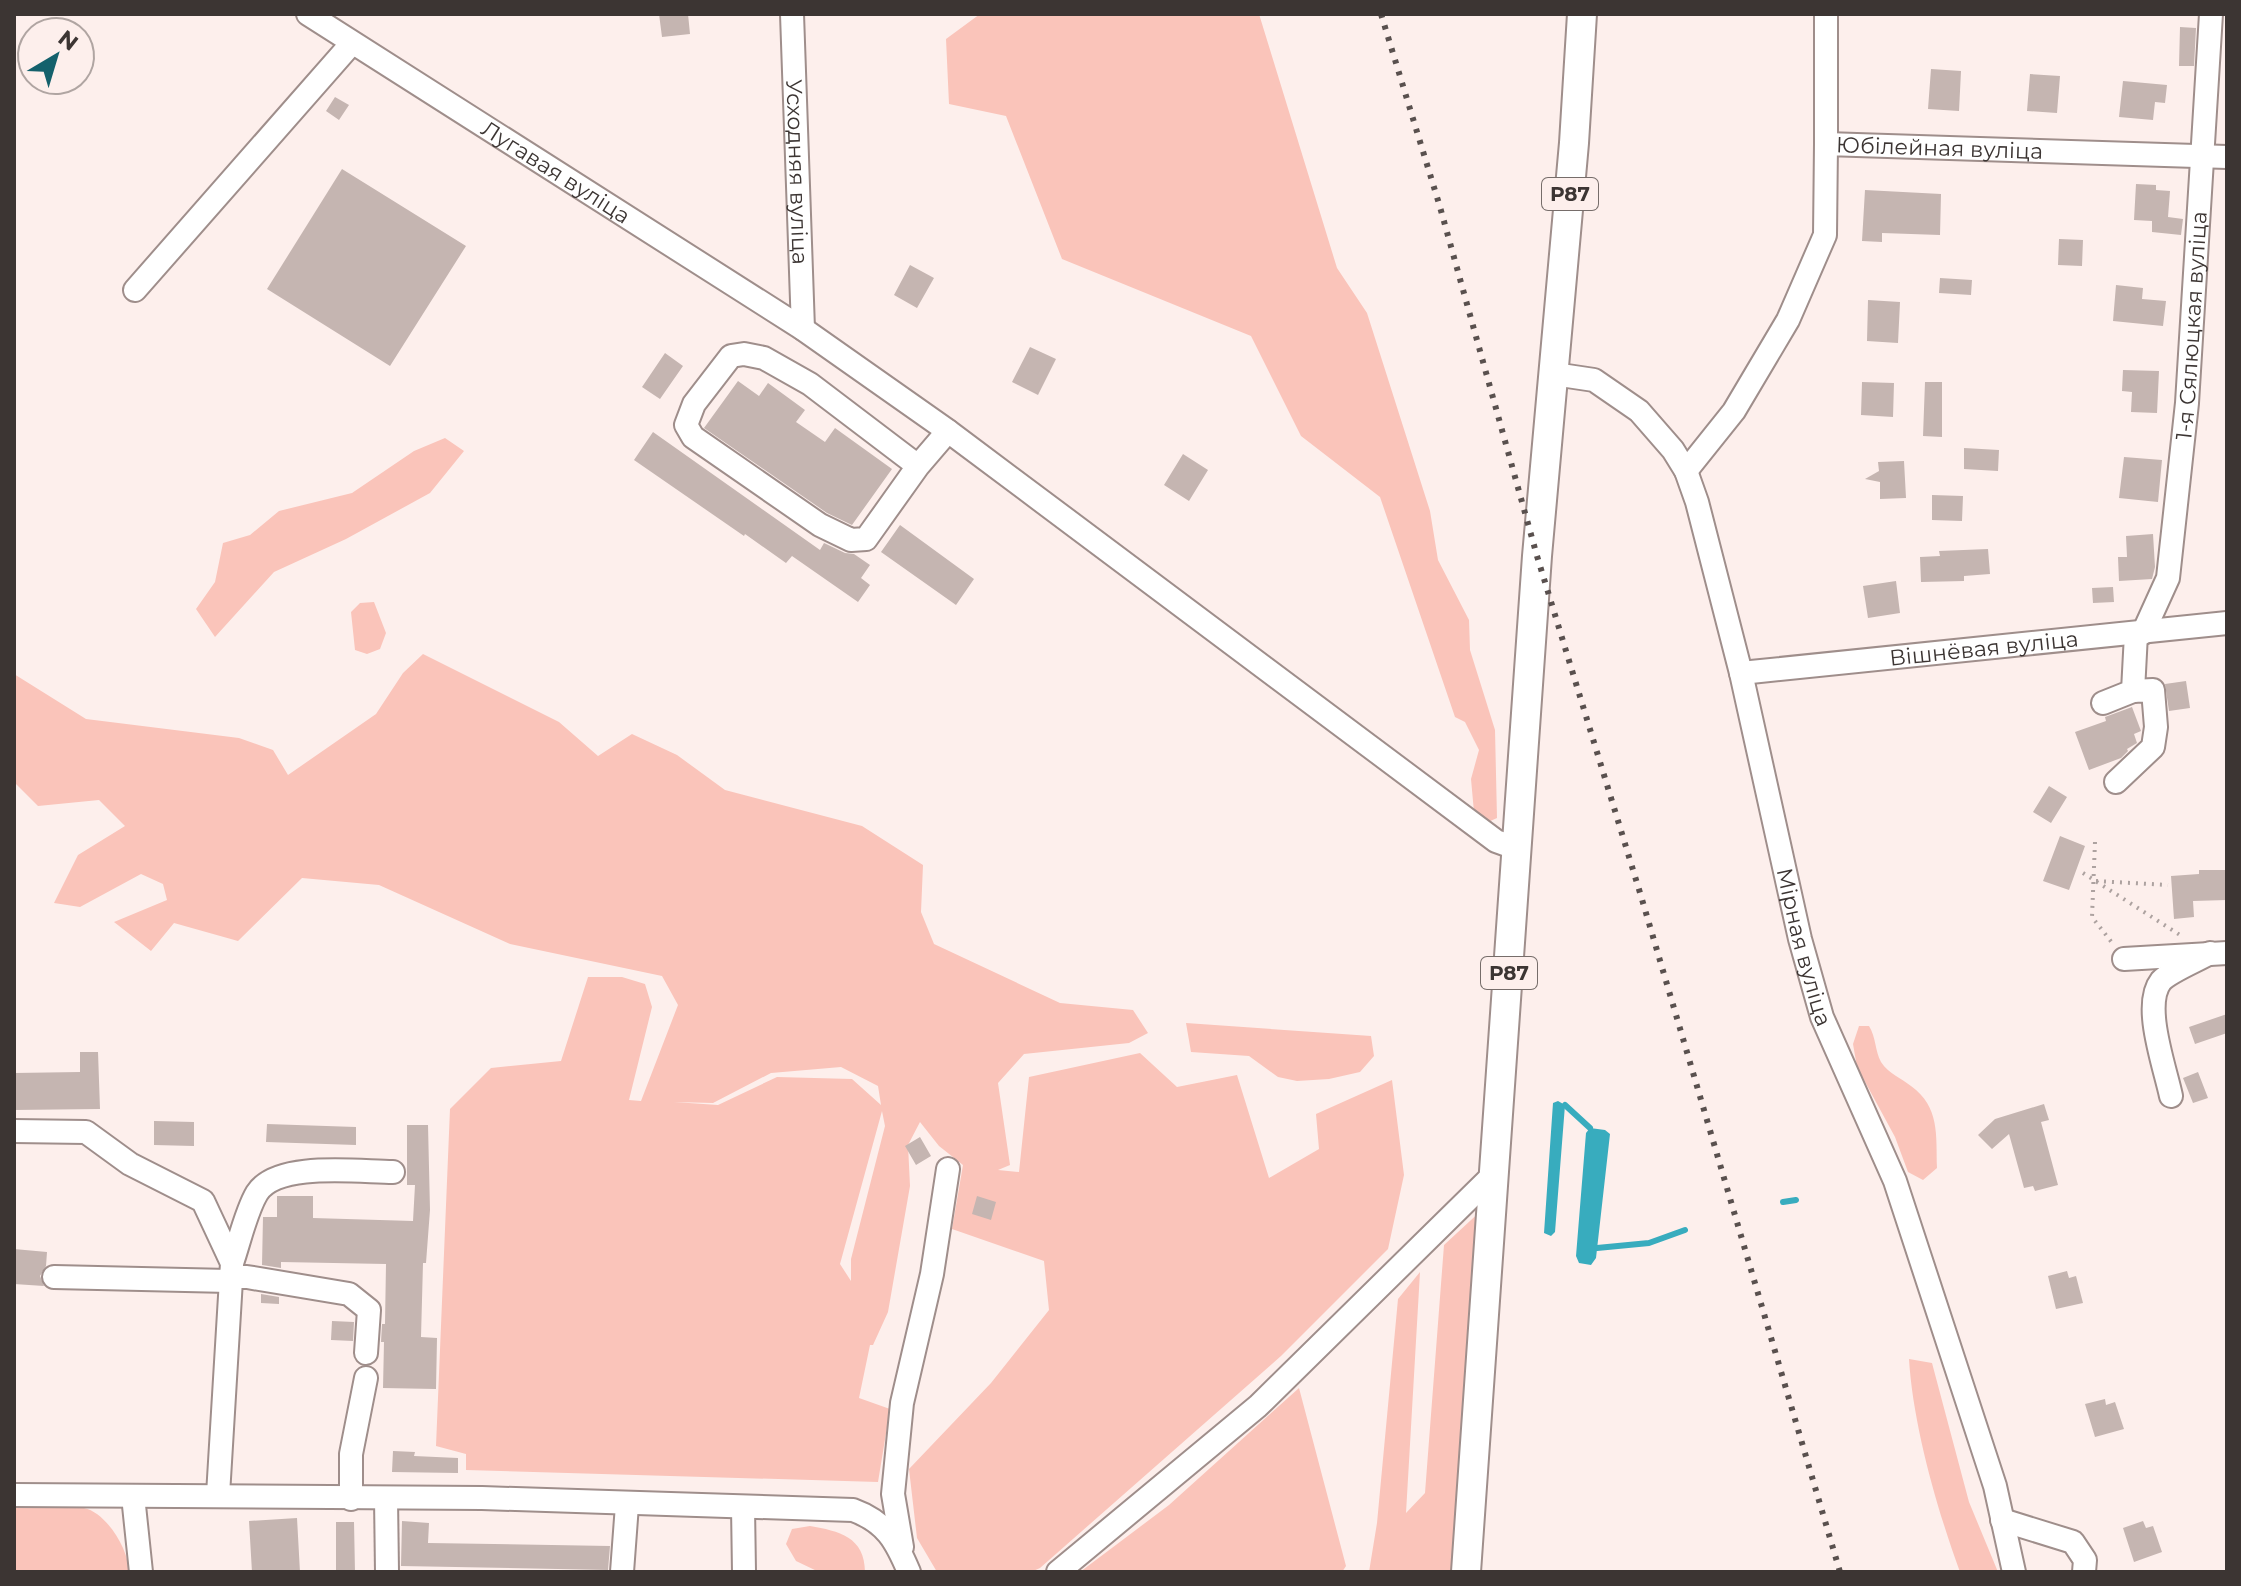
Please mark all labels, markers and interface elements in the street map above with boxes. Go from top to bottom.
north arrow [16,16,96,96]
text: N [53,25,83,57]
street label: Усходняя вуліца [780,79,814,265]
street label: Лугавая вуліца [476,115,635,230]
street label: Юбілейная вуліца [1836,131,2043,165]
road number: Р87 [1542,178,1598,210]
street label: 1-я Сялюцкая вуліца [2170,210,2213,441]
street label: Вішнёвая вуліца [1888,625,2080,672]
street label: Мірная вуліца [1771,865,1837,1030]
road number: Р87 [1481,957,1537,989]

